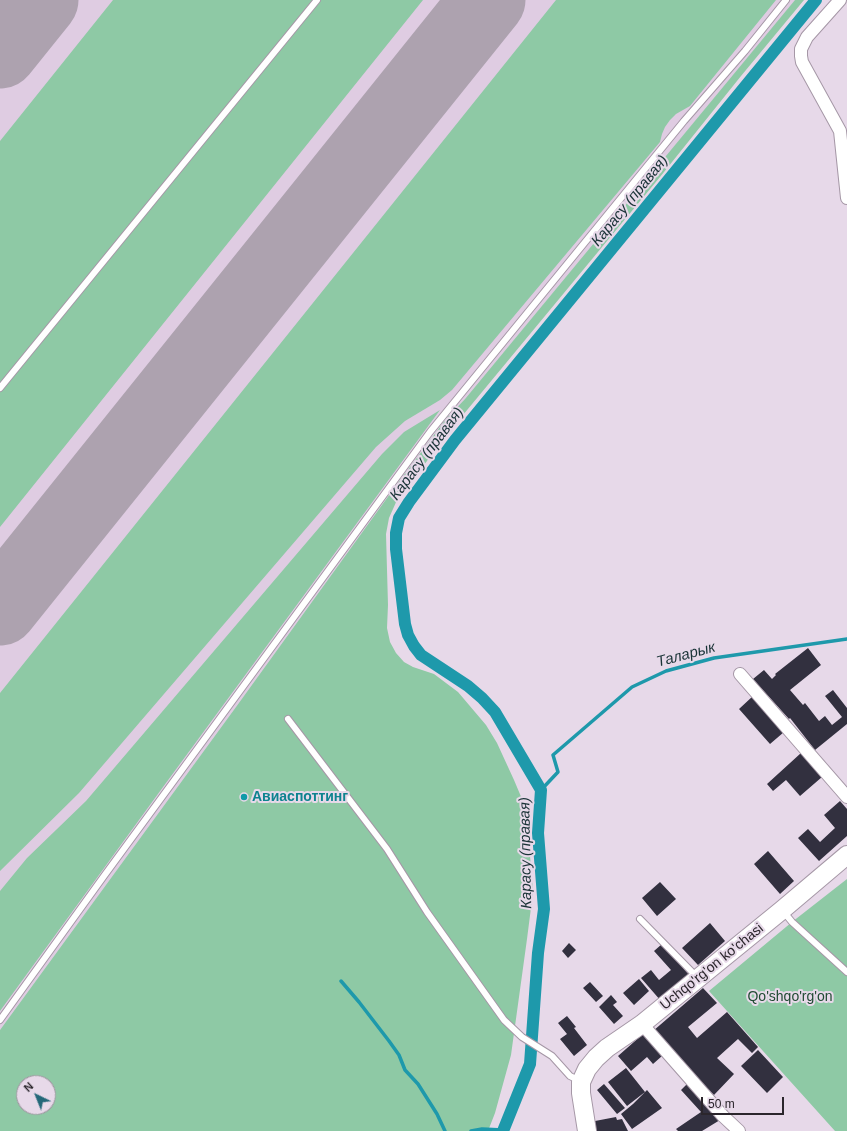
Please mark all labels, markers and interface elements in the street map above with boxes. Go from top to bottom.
water label: Карасу (правая) [588,152,672,250]
water label: Карасу (правая) [386,404,468,504]
water label: Таларык [655,639,717,671]
place label: Авиаспоттинг [252,789,348,805]
marker: Авиаспоттинг [239,792,249,802]
water label: Карасу (правая) [516,797,536,909]
street label: Uchqo'rg'on ko'chasi [657,920,767,1014]
park label: Qo'shqo'rg'on [747,989,833,1005]
north arrow [16,1075,56,1115]
text: N [21,1080,35,1094]
scale bar [703,1089,786,1115]
text: 50 m [708,1097,735,1111]

